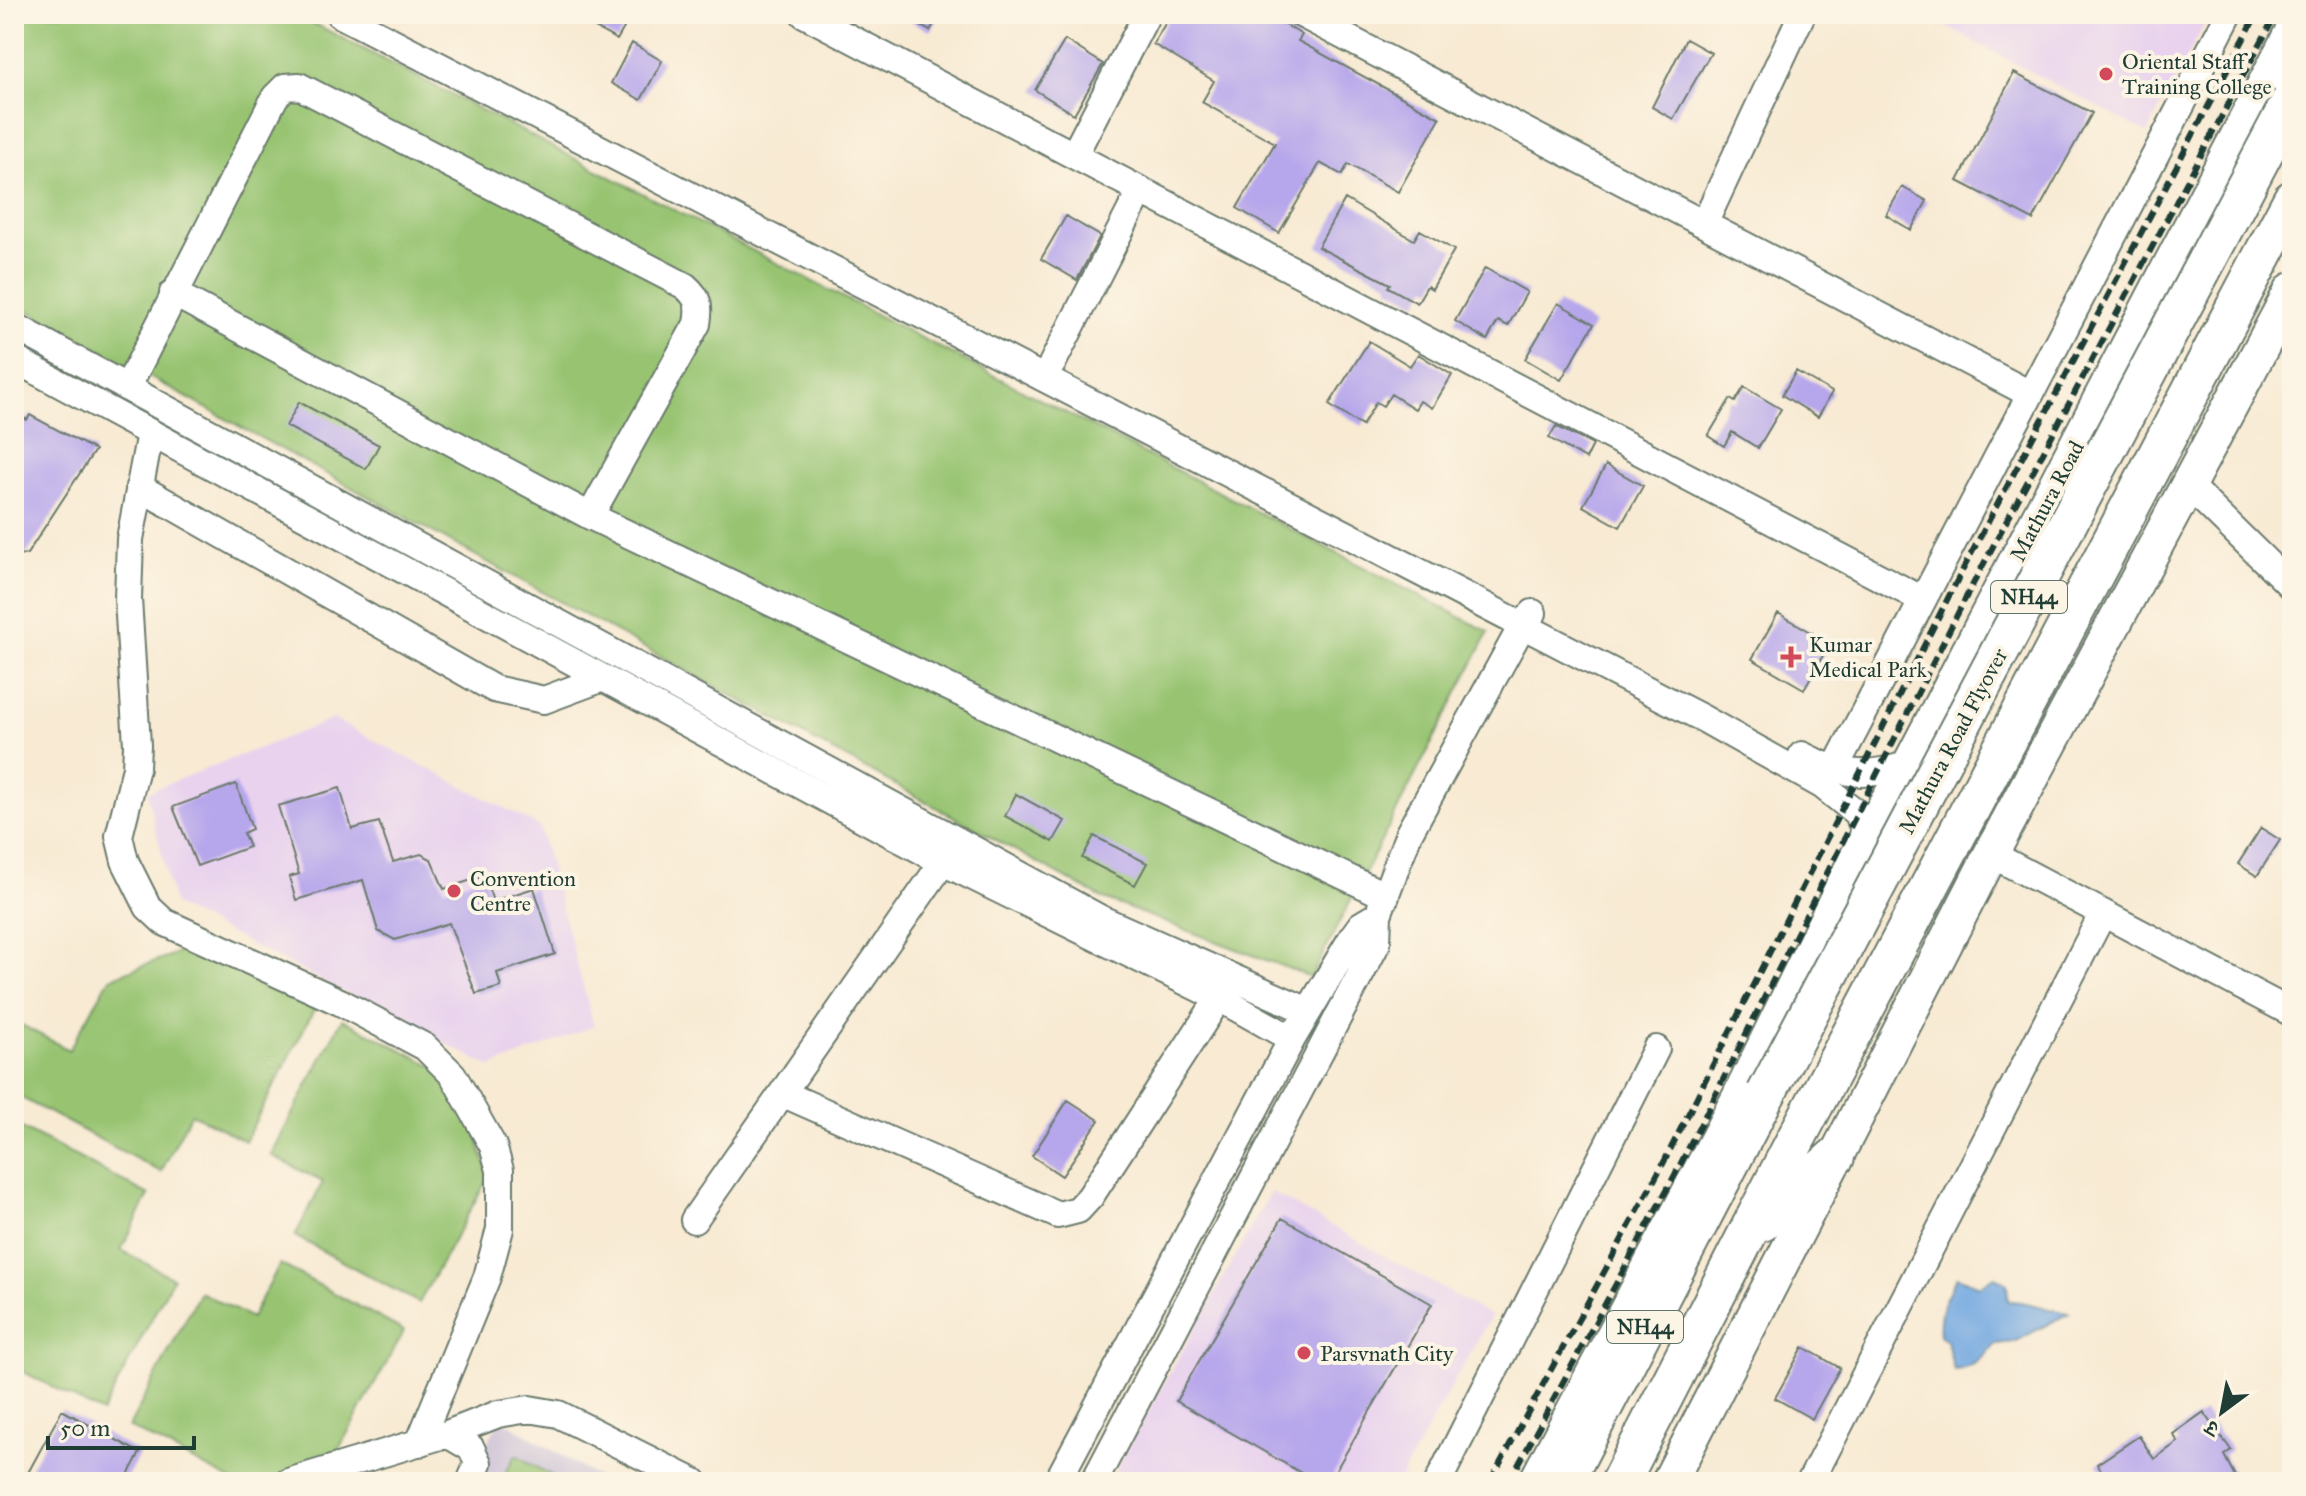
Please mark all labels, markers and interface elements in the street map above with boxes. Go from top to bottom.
place label: Oriental Staff Training College [2122,48,2272,100]
marker: Oriental Staff Training College [2097,65,2115,83]
street label: Mathura Road [2004,436,2090,566]
road number: NH44 [1991,581,2067,613]
place label: Kumar Medical Park [1809,631,1927,683]
street label: Mathura Road Flyover [1893,643,2014,838]
marker: Kumar Medical Park [1780,646,1802,668]
place label: Convention Centre [470,865,576,917]
marker: Convention Centre [445,882,463,900]
road number: NH44 [1607,1311,1683,1343]
place label: Parsvnath City [1320,1340,1454,1367]
marker: Parsvnath City [1295,1344,1313,1362]
north arrow [2182,1372,2262,1452]
scale bar [48,1400,194,1450]
text: 50 m [60,1413,110,1443]
text: उ [2198,1413,2225,1444]

